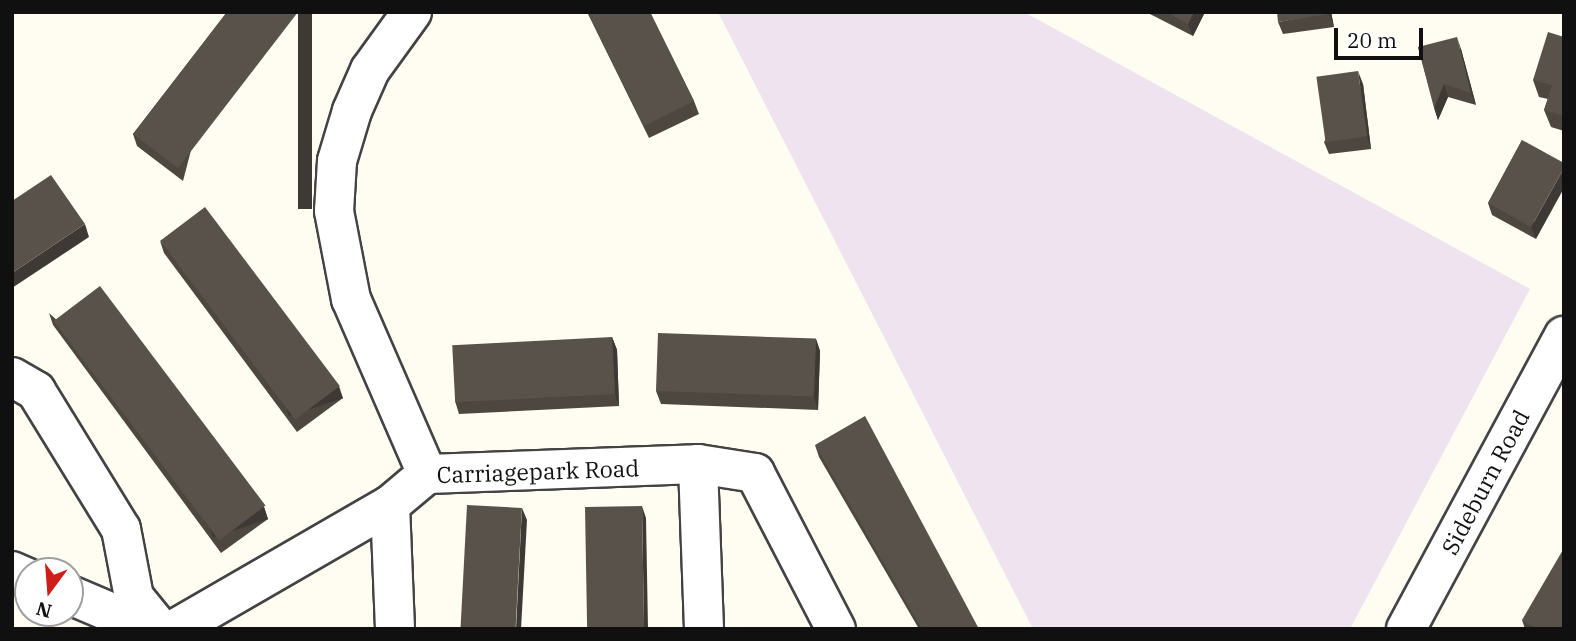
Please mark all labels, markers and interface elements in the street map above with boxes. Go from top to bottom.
scale bar [1338,14,1427,58]
text: 20 m [1347,26,1397,54]
street label: Sideburn Road [1435,405,1535,559]
street label: Carriagepark Road [436,454,640,488]
north arrow [14,557,84,627]
text: N [33,597,54,624]

